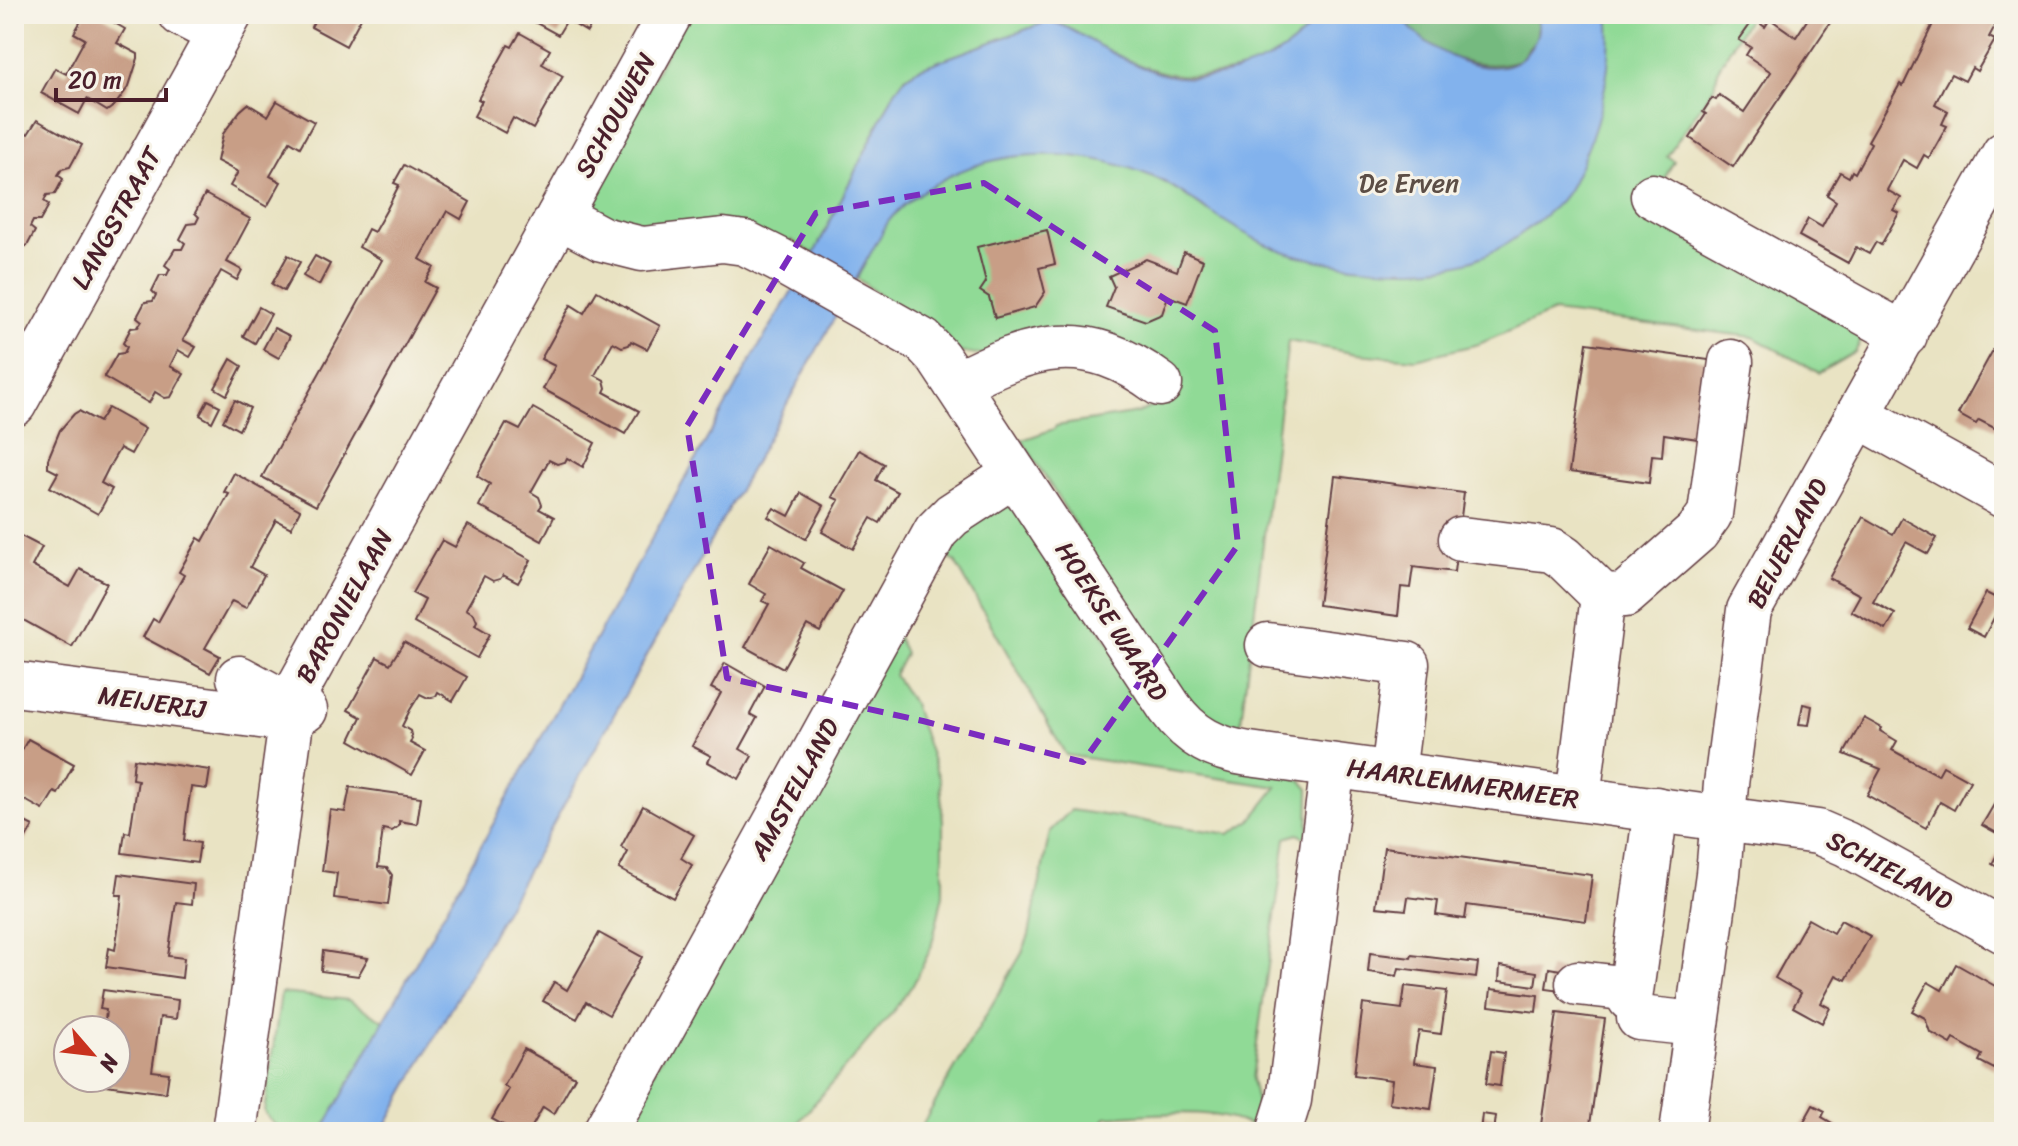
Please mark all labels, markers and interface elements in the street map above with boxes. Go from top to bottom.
street label: SCHOUWEN [562,44,668,186]
scale bar [56,52,166,102]
text: 20 m [68,59,122,101]
street label: LANGSTRAAT [58,137,175,298]
park label: De Erven [1359,160,1459,206]
street label: BEIJERLAND [1733,469,1841,617]
street label: BARONIELAAN [282,520,406,692]
street label: HOEKSE WAARD [1043,531,1182,711]
street label: MEIJERIJ [95,672,210,732]
street label: AMSTELLAND [735,709,852,870]
street label: HAARLEMMERMEER [1344,744,1582,822]
street label: SCHIELAND [1818,817,1962,923]
north arrow [52,1014,132,1094]
text: N [88,1046,130,1080]

